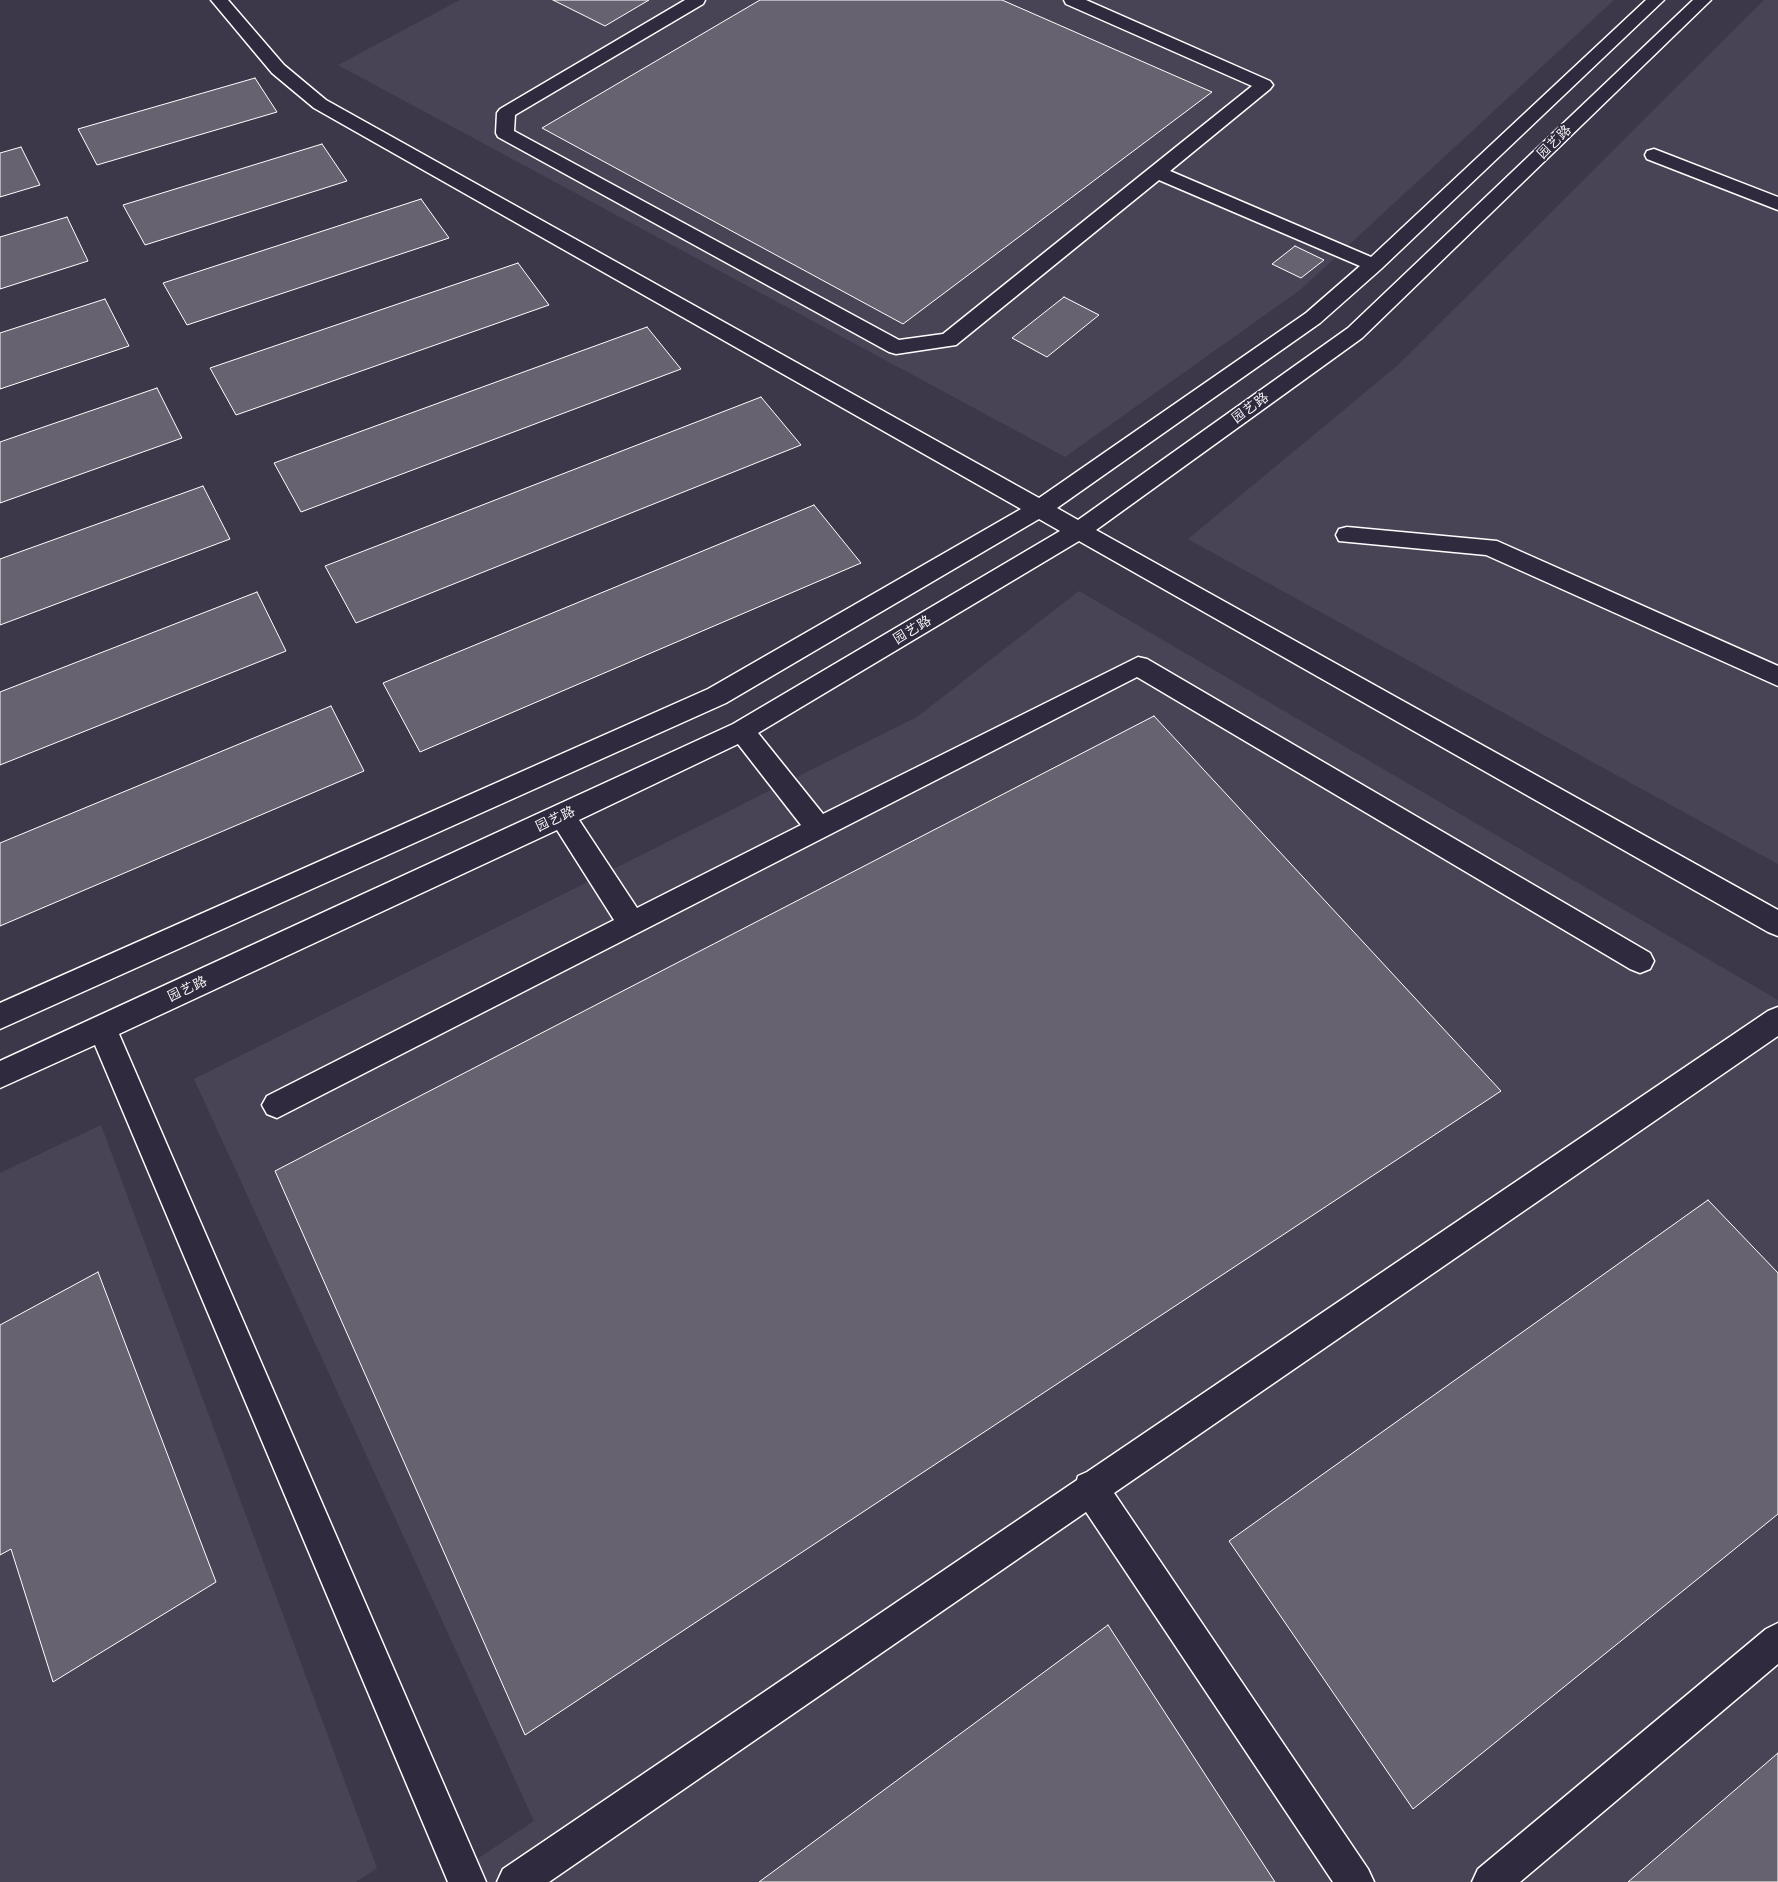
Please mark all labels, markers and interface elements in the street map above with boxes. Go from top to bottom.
street label: 园艺路 [1533,121,1575,163]
street label: 园艺路 [1228,389,1272,427]
street label: 园艺路 [890,612,934,648]
street label: 园艺路 [532,803,578,835]
street label: 园艺路 [164,973,210,1005]

